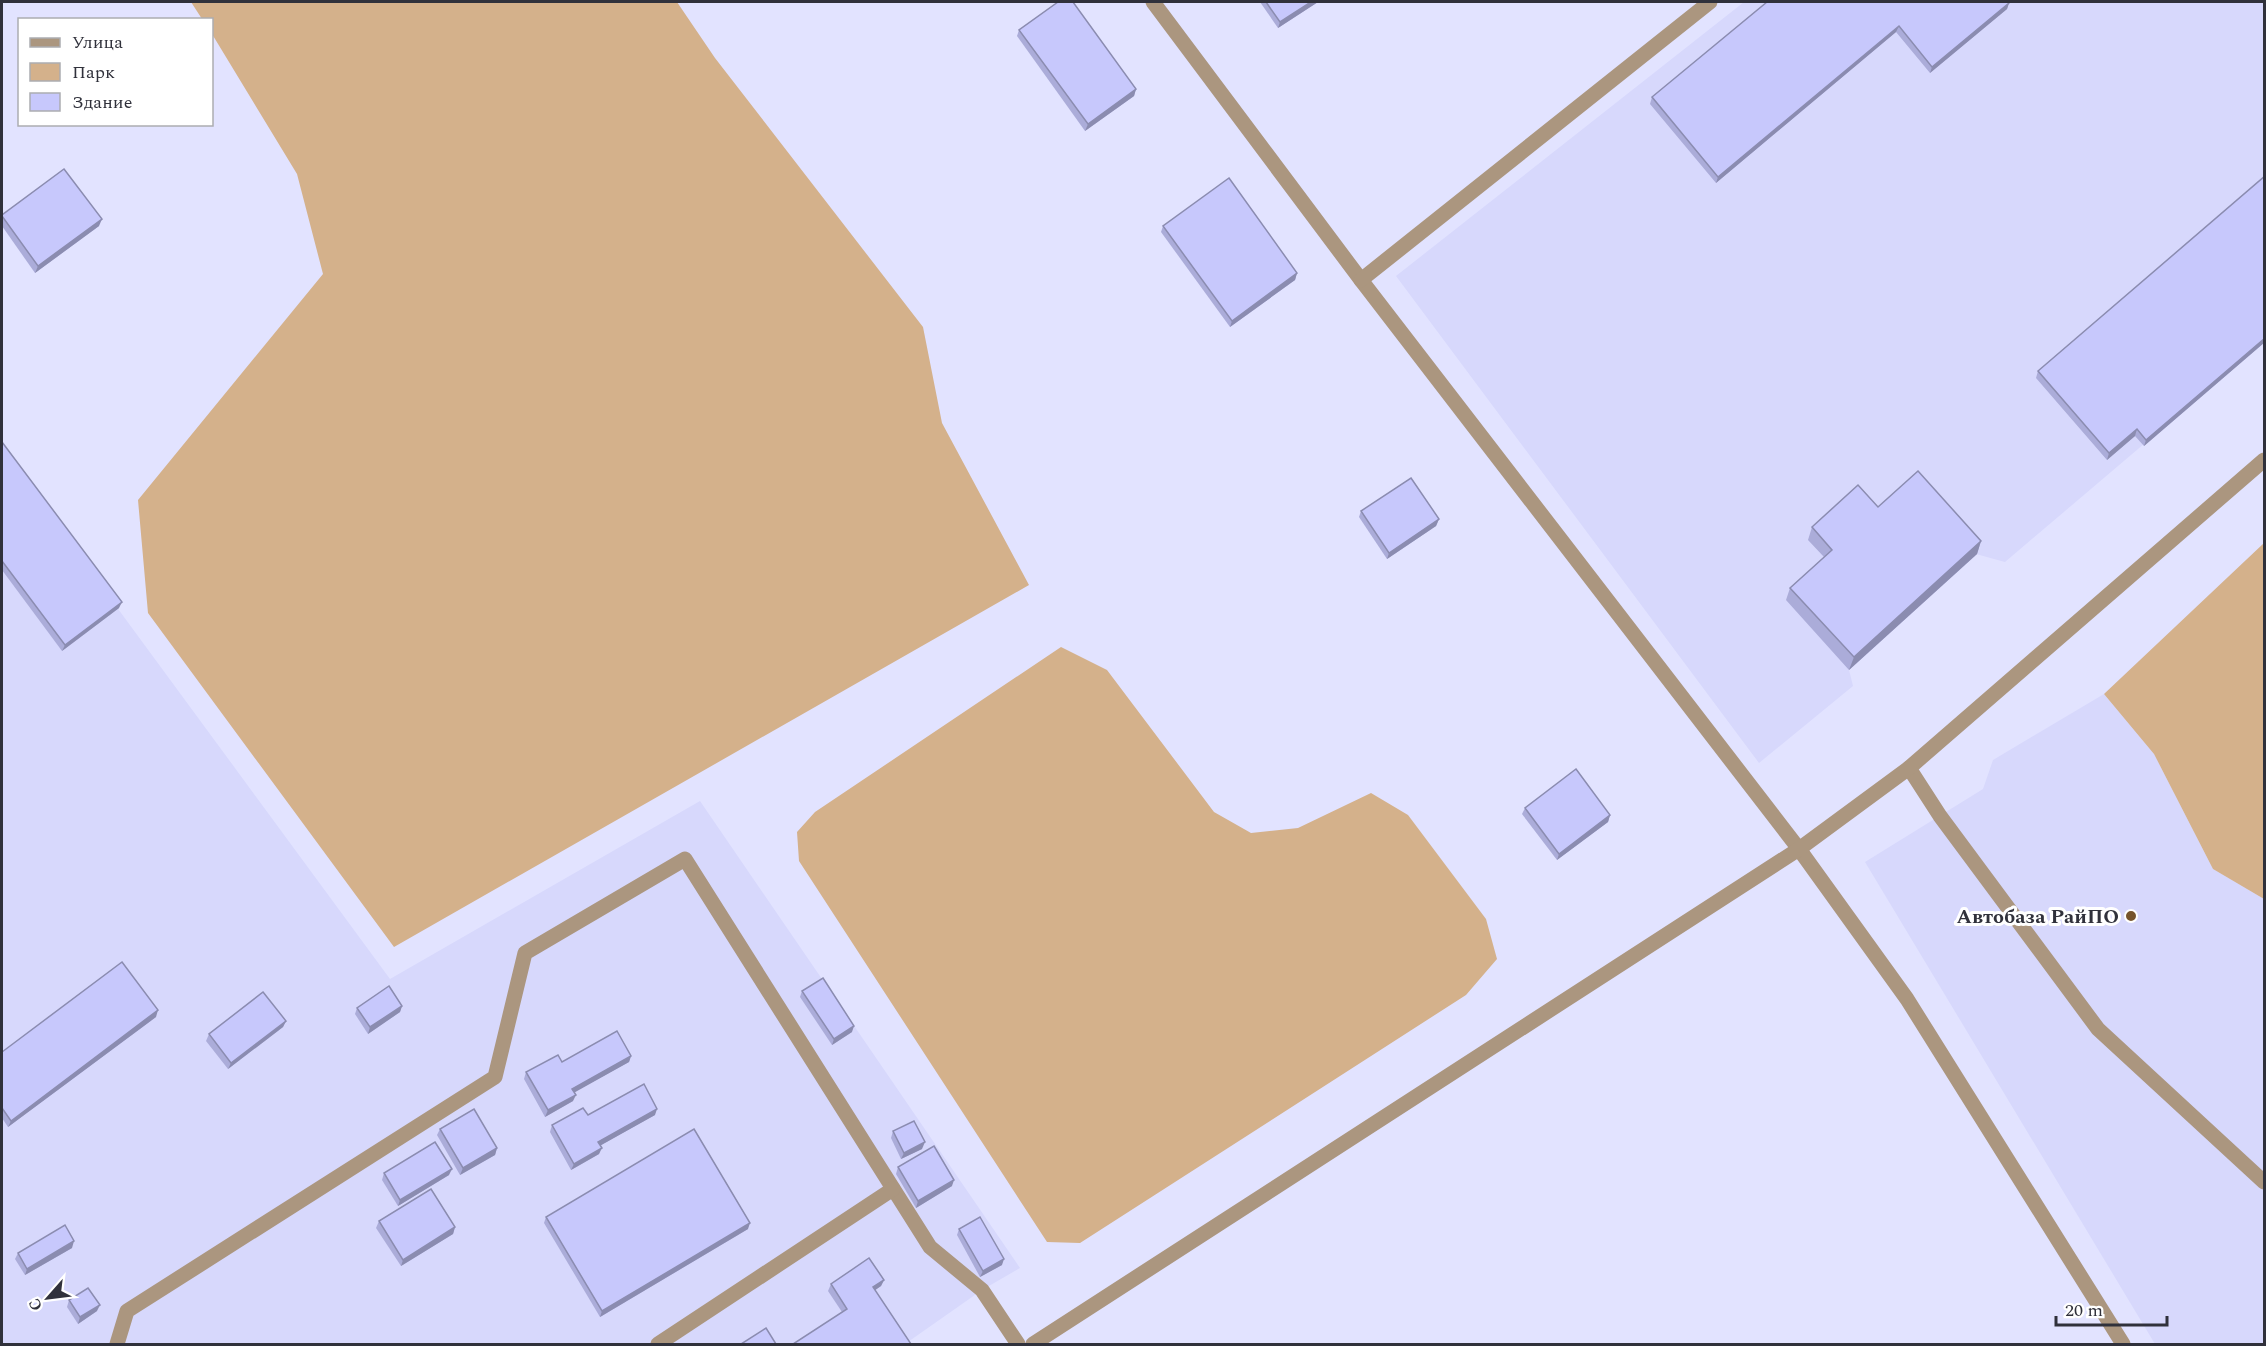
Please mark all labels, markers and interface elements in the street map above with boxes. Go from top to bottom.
legend [18,18,213,126]
text: Улица [72,29,123,56]
text: Парк [72,59,115,86]
text: Здание [72,89,132,116]
place label: Автобаза РайПО [1957,902,2119,932]
marker: Автобаза РайПО [2124,909,2138,923]
north arrow [18,1268,78,1328]
scale bar [2056,1289,2167,1327]
text: С [22,1294,49,1315]
text: 20 m [2065,1297,2103,1324]

